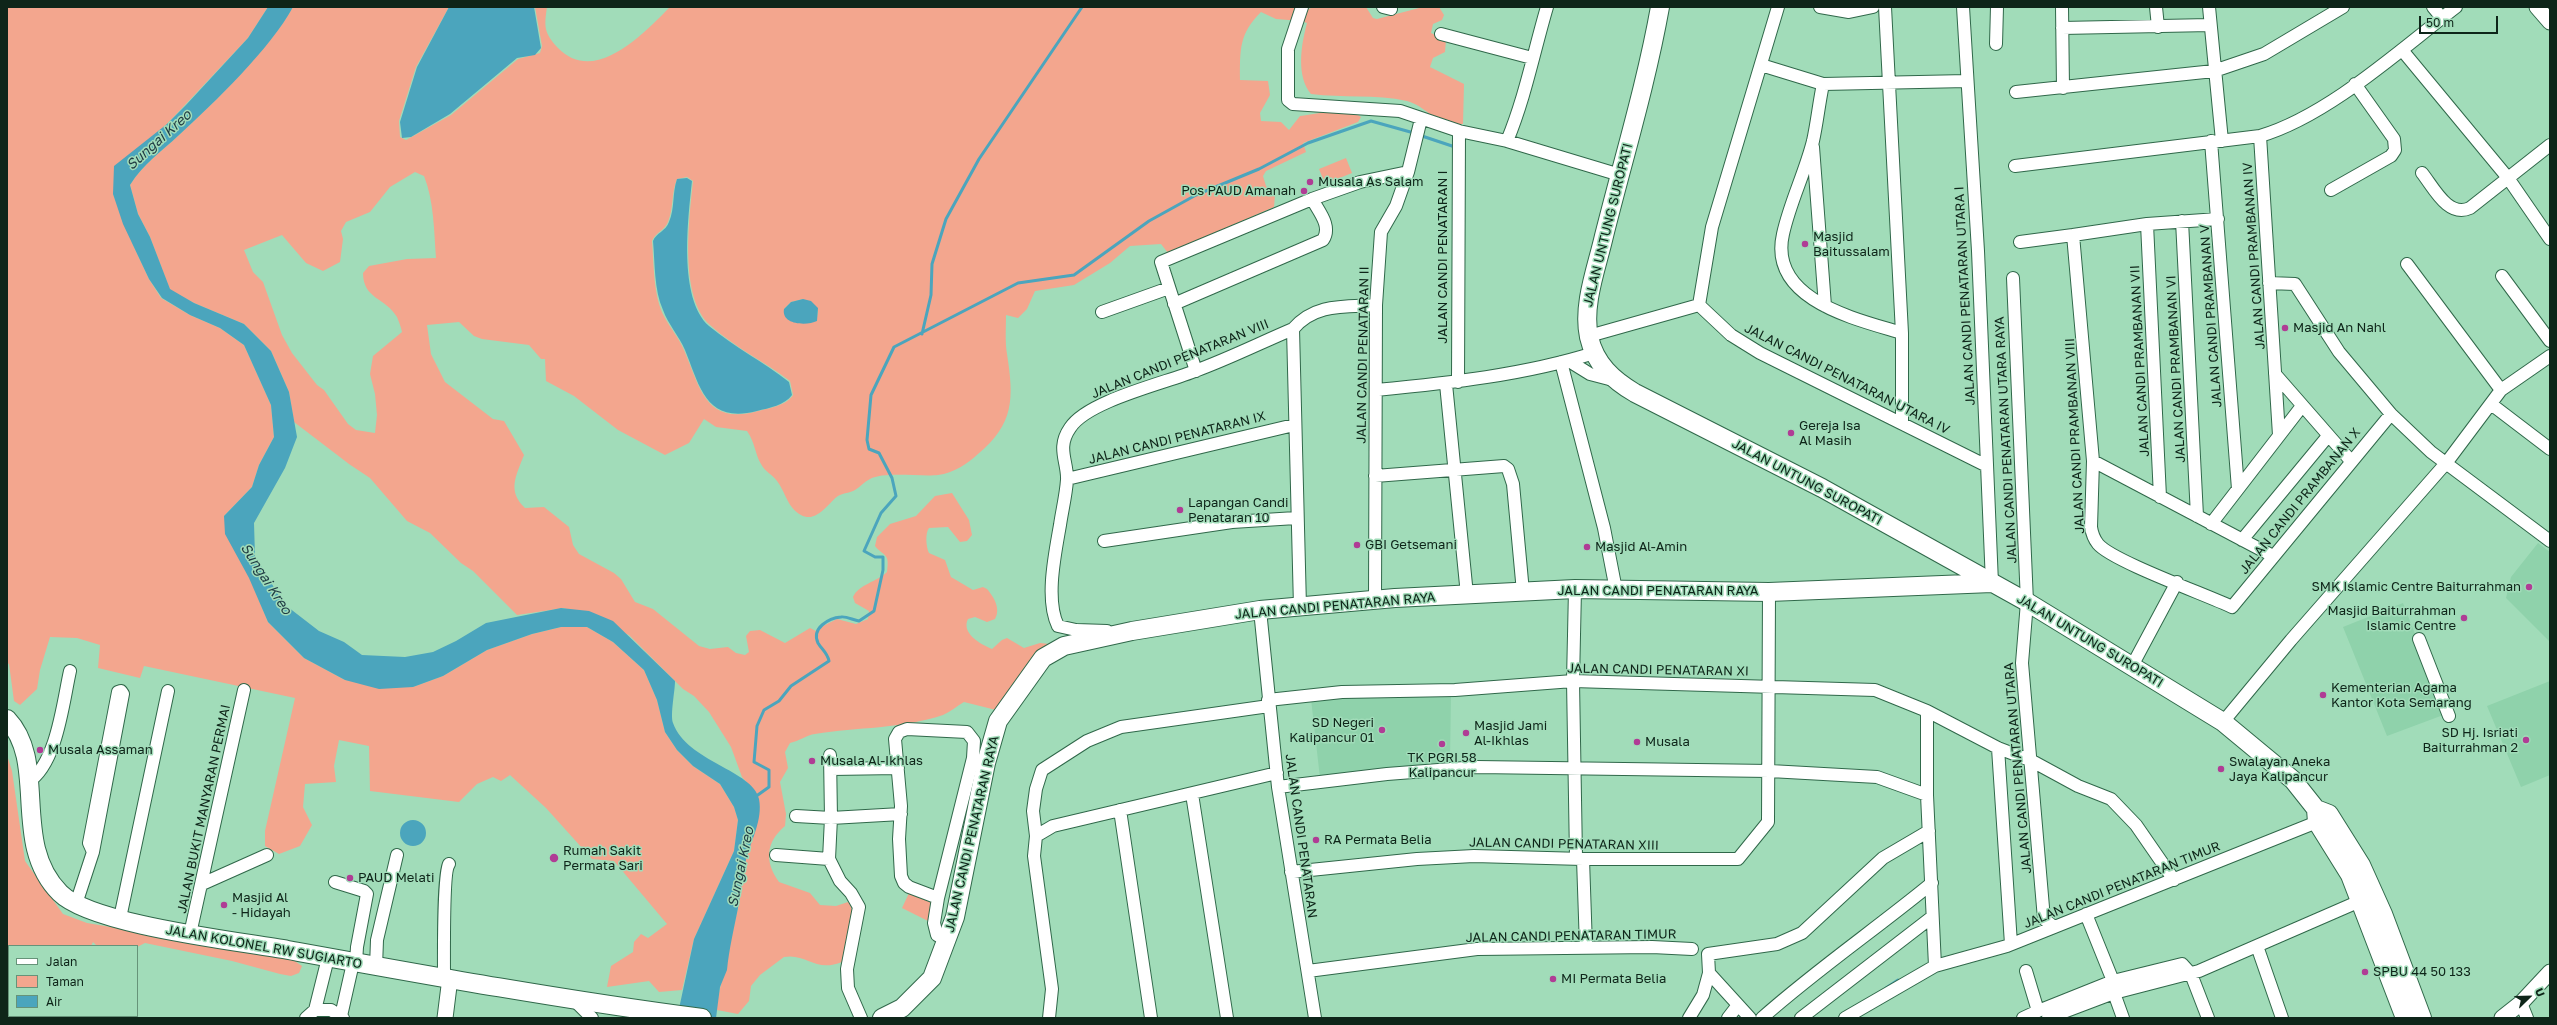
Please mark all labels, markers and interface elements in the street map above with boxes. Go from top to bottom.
scale bar [2421,8,2500,34]
text: 50 m [2426,15,2454,30]
water label: Sungai Kreo [123,107,195,173]
street label: JALAN UNTUNG SUROPATI [1580,142,1636,308]
street label: JALAN CANDI PRAMBANAN IV [2240,162,2268,350]
street label: JALAN CANDI PENATARAN I [1435,170,1451,344]
place label: Musala As Salam [1318,174,1423,190]
marker: Musala As Salam [1305,177,1315,187]
place label: Pos PAUD Amanah [1181,183,1296,199]
marker: Pos PAUD Amanah [1299,186,1309,196]
street label: JALAN CANDI PENATARAN UTARA I [1951,186,1979,406]
street label: JALAN CANDI PRAMBANAN V [2197,224,2225,408]
place label: Masjid Baitussalam [1813,229,1890,260]
marker: Masjid Baitussalam [1800,239,1810,249]
street label: JALAN CANDI PRAMBANAN VII [2127,265,2153,457]
street label: JALAN CANDI PENATARAN II [1354,266,1372,444]
street label: JALAN CANDI PRAMBANAN VI [2163,275,2189,463]
street label: JALAN CANDI PENATARAN VIII [1089,316,1271,402]
street label: JALAN CANDI PENATARAN UTARA RAYA [1992,316,2020,564]
street label: JALAN CANDI PENATARAN UTARA IV [1742,320,1952,438]
place label: Masjid An Nahl [2293,320,2386,336]
marker: Masjid An Nahl [2280,323,2290,333]
street label: JALAN CANDI PRAMBANAN VIII [2062,338,2088,534]
street label: JALAN CANDI PENATARAN IX [1087,408,1267,468]
place label: Gereja Isa Al Masih [1799,418,1861,449]
street label: JALAN CANDI PRAMBANAN X [2236,425,2364,577]
marker: Gereja Isa Al Masih [1786,428,1796,438]
street label: JALAN UNTUNG SUROPATI [1729,436,1885,528]
place label: Lapangan Candi Penataran 10 [1188,495,1288,526]
marker: Lapangan Candi Penataran 10 [1175,505,1185,515]
place label: GBI Getsemani [1365,537,1457,553]
place label: Masjid Al-Amin [1595,539,1687,555]
water label: Sungai Kreo [237,540,295,618]
marker: GBI Getsemani [1352,540,1362,550]
marker: Masjid Al-Amin [1582,542,1592,552]
place label: SMK Islamic Centre Baiturrahman [2312,579,2521,595]
marker: SMK Islamic Centre Baiturrahman [2524,582,2534,592]
street label: JALAN CANDI PENATARAN RAYA [1557,583,1759,599]
street label: JALAN CANDI PENATARAN RAYA [1234,589,1436,623]
street label: JALAN UNTUNG SUROPATI [2014,591,2166,691]
place label: Masjid Baiturrahman Islamic Centre [2328,603,2456,634]
marker: Masjid Baiturrahman Islamic Centre [2459,613,2469,623]
street label: JALAN CANDI PENATARAN XI [1567,661,1749,679]
street label: JALAN CANDI PENATARAN UTARA [2001,662,2035,874]
place label: Kementerian Agama Kantor Kota Semarang [2331,680,2472,711]
marker: Kementerian Agama Kantor Kota Semarang [2318,690,2328,700]
street label: JALAN BUKIT MANYARAN PERMAI [174,703,234,915]
place label: SD Negeri Kalipancur 01 [1289,715,1374,746]
place label: Masjid Jami Al-Ikhlas [1474,718,1547,749]
marker: SD Negeri Kalipancur 01 [1377,725,1387,735]
place label: SD Hj. Isriati Baiturrahman 2 [2422,725,2518,756]
marker: Masjid Jami Al-Ikhlas [1461,728,1471,738]
street label: JALAN CANDI PENATARAN RAYA [942,734,1002,934]
place label: Musala [1645,734,1690,750]
marker: SD Hj. Isriati Baiturrahman 2 [2521,735,2531,745]
marker: Musala [1632,737,1642,747]
marker: TK PGRI 58 Kalipancur [1437,739,1447,749]
place label: Musala Assaman [48,742,153,758]
marker: Musala Assaman [35,745,45,755]
place label: TK PGRI 58 Kalipancur [1407,750,1477,781]
place label: Musala Al-Ikhlas [820,753,923,769]
street label: JALAN CANDI PENATARAN [1282,753,1320,919]
place label: Swalayan Aneka Jaya Kalipancur [2229,754,2330,785]
marker: Musala Al-Ikhlas [807,756,817,766]
marker: Swalayan Aneka Jaya Kalipancur [2216,764,2226,774]
water label: Sungai Kreo [724,825,758,909]
place label: RA Permata Belia [1324,832,1432,848]
marker: RA Permata Belia [1311,835,1321,845]
street label: JALAN CANDI PENATARAN XIII [1469,835,1659,853]
street label: JALAN CANDI PENATARAN TIMUR [2021,838,2223,932]
place label: Rumah Sakit Permata Sari [563,843,643,874]
marker: Rumah Sakit Permata Sari [548,852,560,864]
place label: PAUD Melati [358,870,434,886]
marker: PAUD Melati [345,873,355,883]
place label: Masjid Al - Hidayah [232,890,291,921]
marker: Masjid Al - Hidayah [219,900,229,910]
street label: JALAN KOLONEL RW SUGIARTO [165,922,363,972]
street label: JALAN CANDI PENATARAN TIMUR [1465,926,1677,946]
legend [8,945,138,1017]
text: Jalan [46,954,77,969]
place label: SPBU 44 50 133 [2373,964,2471,980]
marker: SPBU 44 50 133 [2360,967,2370,977]
place label: MI Permata Belia [1561,971,1666,987]
text: Taman [46,974,84,989]
marker: MI Permata Belia [1548,974,1558,984]
north arrow [2509,977,2549,1017]
text: U [2533,986,2548,998]
text: Air [46,994,62,1009]

